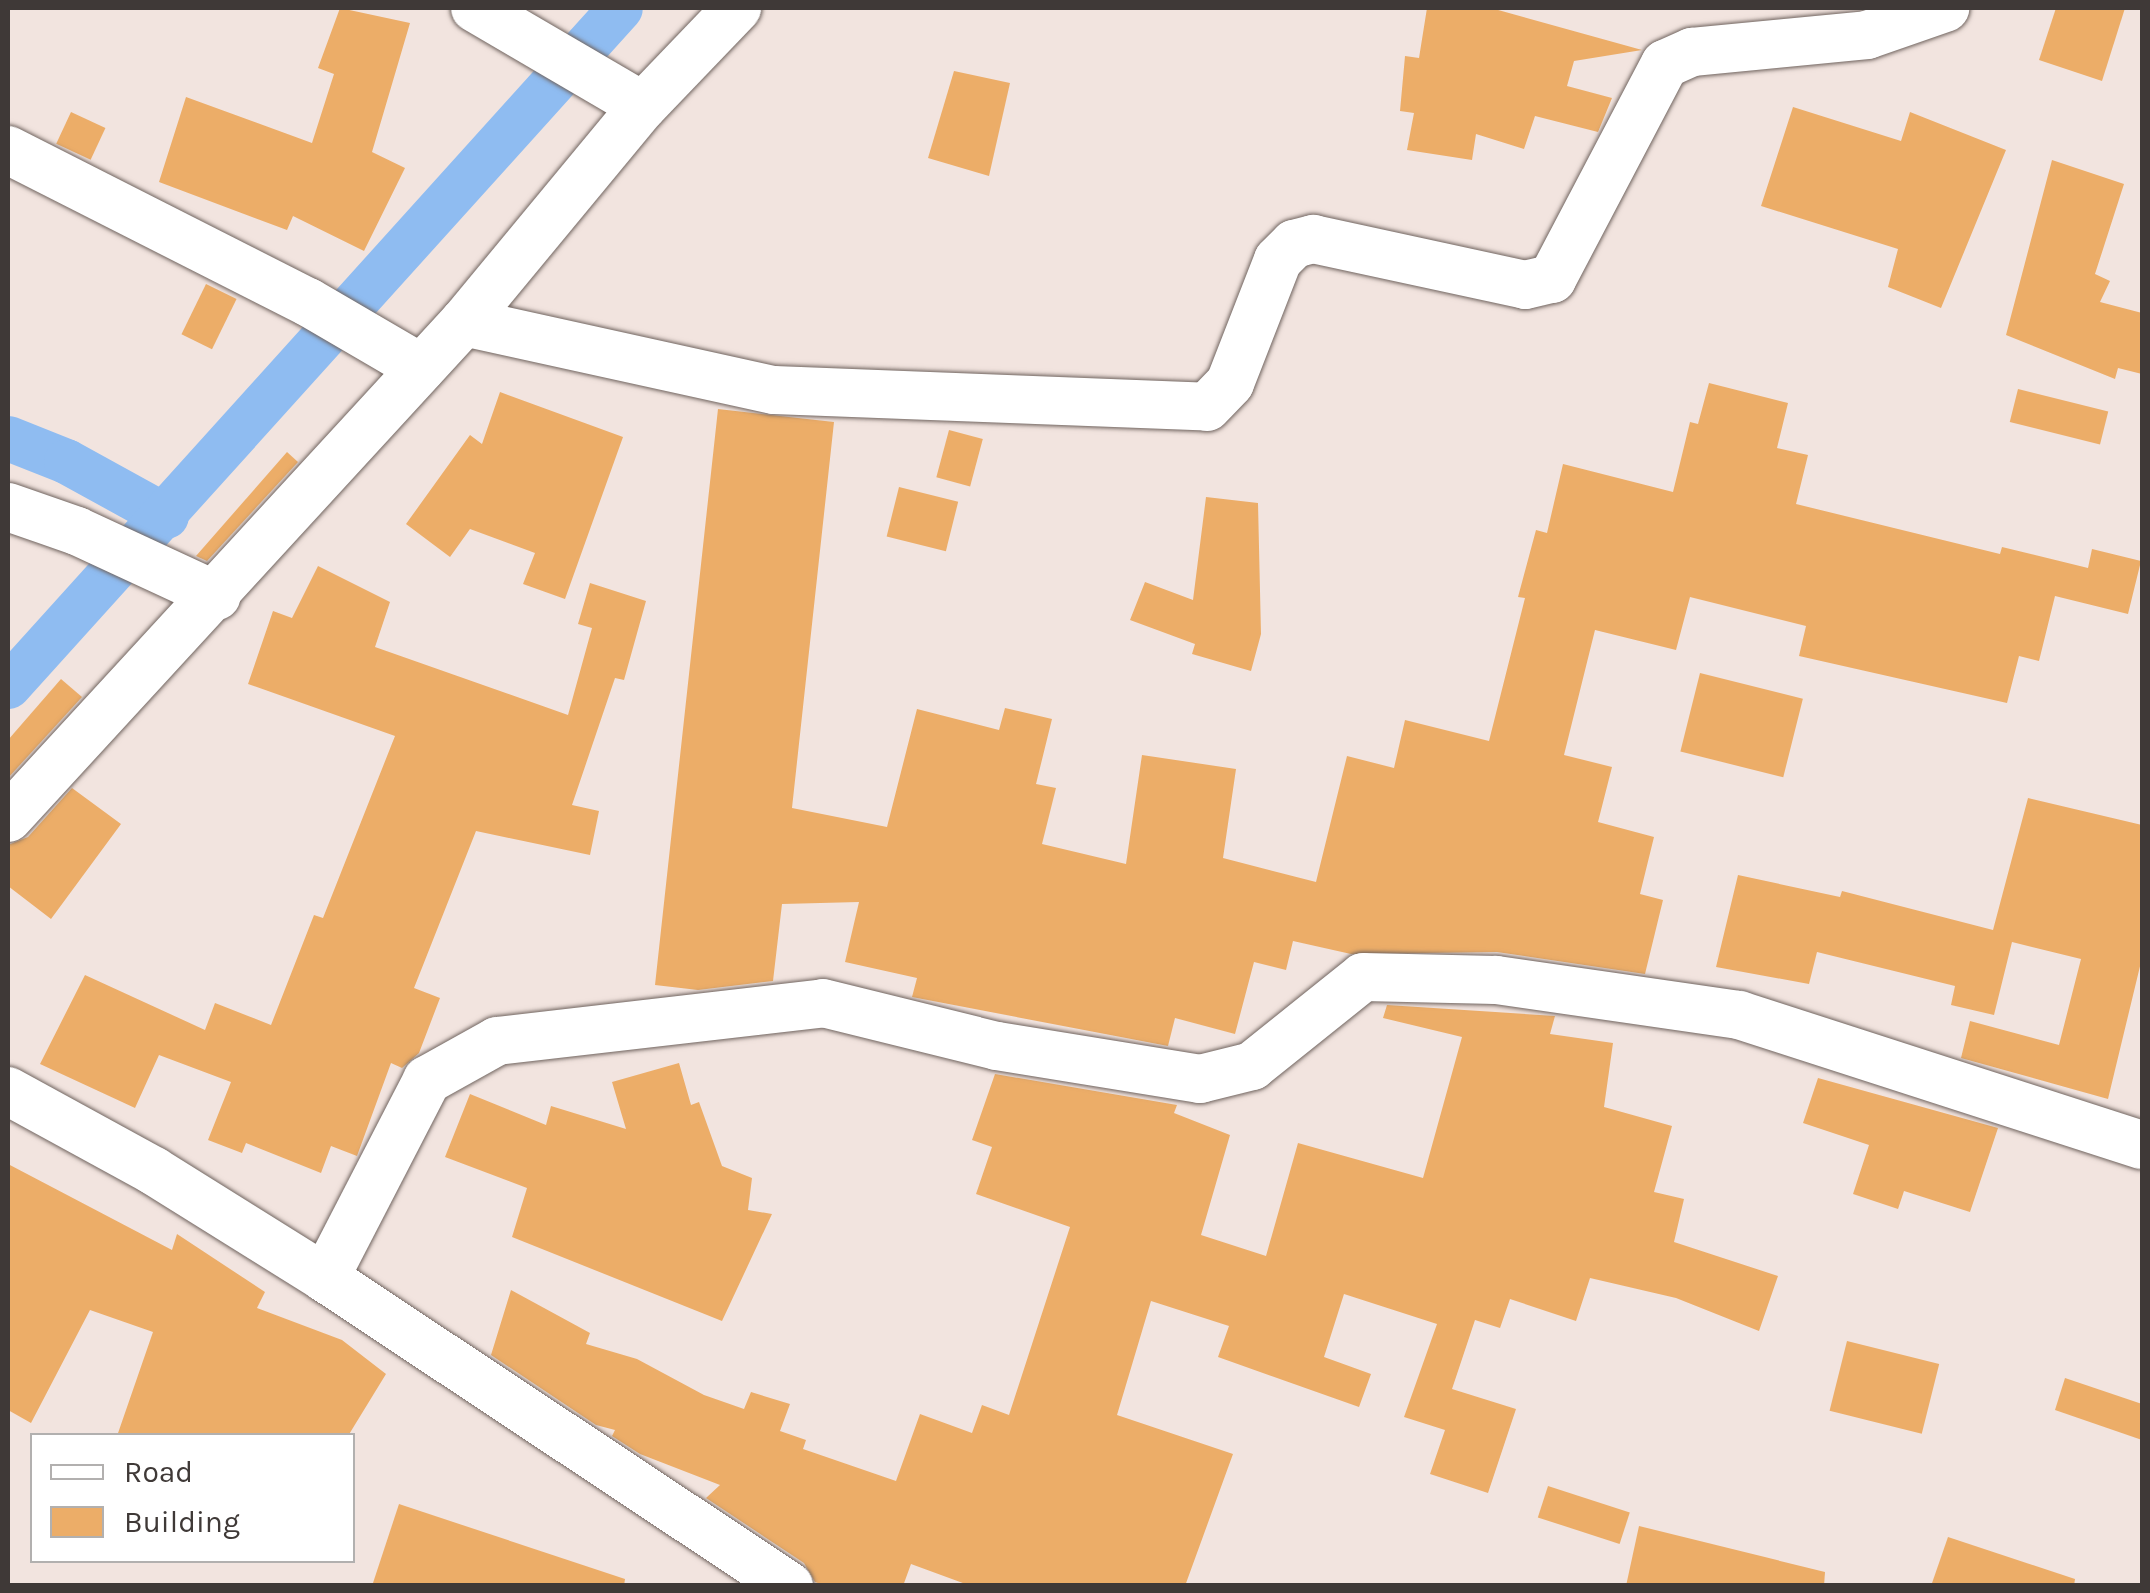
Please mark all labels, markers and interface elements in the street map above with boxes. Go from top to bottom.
legend [30,1433,355,1563]
text: Road [124,1454,193,1490]
text: Building [124,1504,240,1540]

